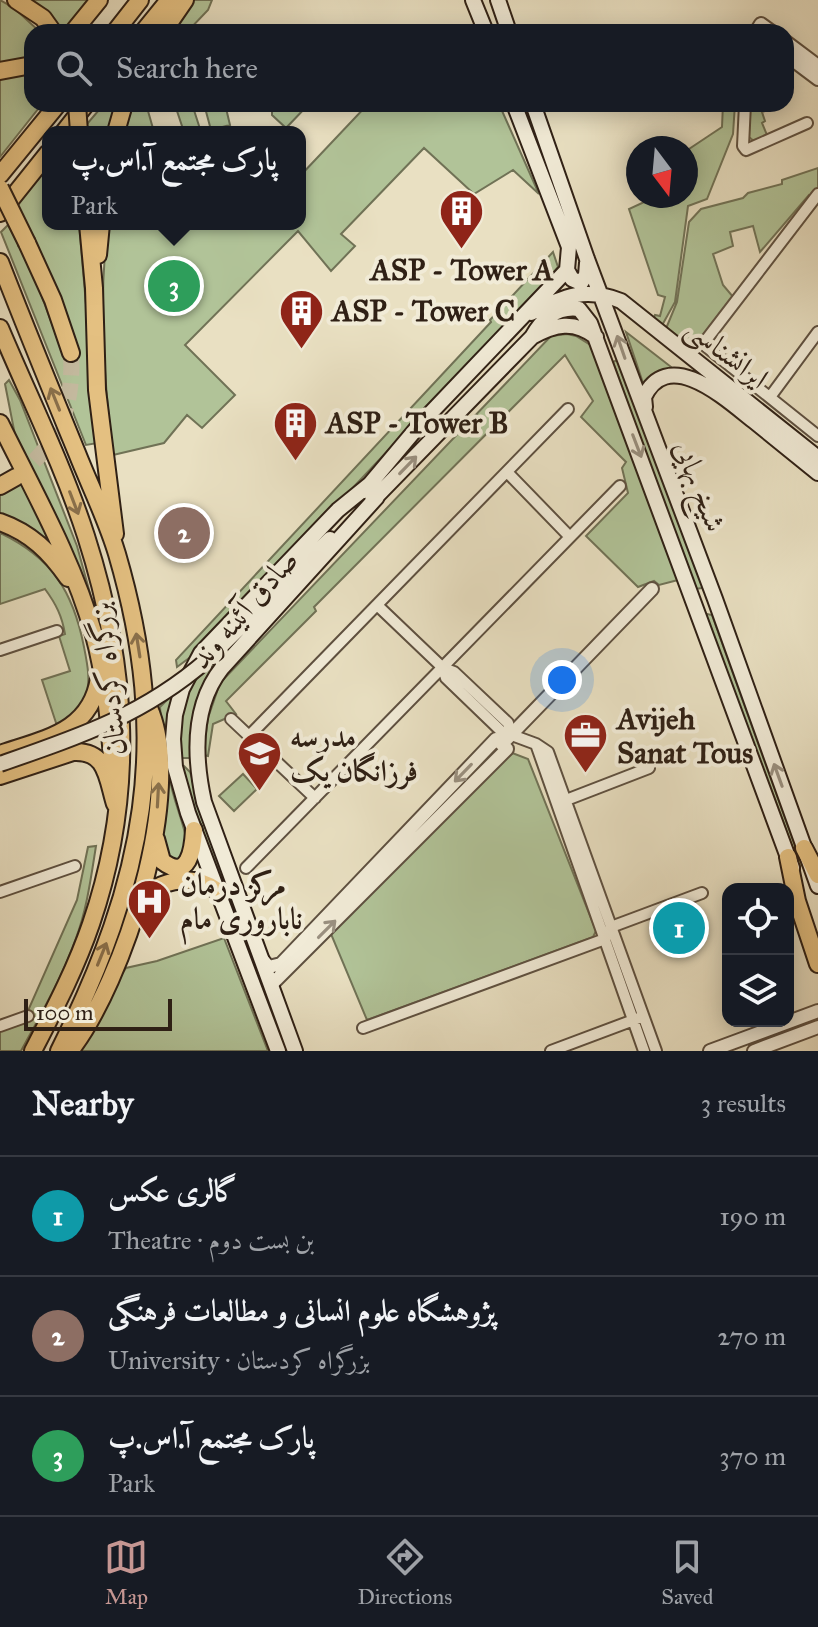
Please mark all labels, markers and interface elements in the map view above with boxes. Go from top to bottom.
search box [24,24,794,112]
icon: search [52,46,96,90]
text: Search here [116,50,258,86]
popup [42,126,306,230]
north arrow [626,136,698,208]
text: پارک مجتمع آ.اس.پ [71,142,277,178]
building icon: ASP - Tower A [438,188,486,251]
text: Park [71,189,118,221]
place label: ASP - Tower A [369,252,554,288]
pin: 3 [148,256,200,316]
building icon: ASP - Tower C [277,287,325,350]
place label: ASP - Tower C [330,293,515,329]
street label: ایرانشناسی [677,310,776,399]
one-way arrow [613,335,627,359]
one-way arrow [47,387,61,412]
building icon: ASP - Tower B [271,399,319,462]
place label: ASP - Tower B [324,405,509,441]
one-way arrow [631,433,645,458]
street label: شیخ بهایی [658,435,734,540]
one-way arrow [398,456,417,475]
one-way arrow [67,490,82,515]
pin: 2 [158,503,210,563]
street label: صادق آئینه وند [182,542,306,676]
street label: بزرگراه کردستان [80,601,134,758]
one-way arrow [130,633,145,658]
your location [542,660,582,700]
place label: Avijeh Sanat Tous [615,701,753,771]
office icon: Avijeh Sanat Tous [562,712,610,775]
place label: مدرسه فرزانگان یک [290,719,418,790]
school or university icon: مدرسه فرزانگان یک [235,730,283,793]
one-way arrow [770,762,785,787]
one-way arrow [454,763,473,783]
one-way arrow [151,782,166,809]
place label: مرکز درمان ناباروری مام [180,867,303,945]
hospital icon: مرکز درمان ناباروری مام [125,878,173,941]
map controls [722,883,794,1027]
button: locate [722,883,794,955]
pin: 1 [653,898,705,958]
one-way arrow [317,920,336,939]
one-way arrow [96,942,111,967]
button: layers [722,955,794,1027]
scale bar [24,995,172,1031]
text: 100 m [36,999,93,1026]
text: Nearby [32,1083,134,1124]
text: 3 results [701,1087,786,1119]
text: گالری عکس [108,1173,238,1209]
text: 1 [53,1200,63,1232]
text: 190 m [719,1200,786,1232]
text: Theatre · بن بست دوم [108,1224,314,1256]
text: پژوهشگاه علوم انسانی و مطالعات فرهنگی [108,1293,496,1329]
text: 2 [52,1320,64,1352]
text: 270 m [717,1320,786,1352]
text: University · بزرگراه کردستان [108,1344,370,1376]
text: پارک مجتمع آ.اس.پ [108,1420,314,1456]
text: 3 [53,1440,63,1472]
text: 370 m [719,1440,786,1472]
text: Park [108,1467,155,1499]
tab: Map [104,1535,148,1610]
tab: Directions [357,1535,452,1610]
tab: Saved [661,1535,713,1610]

